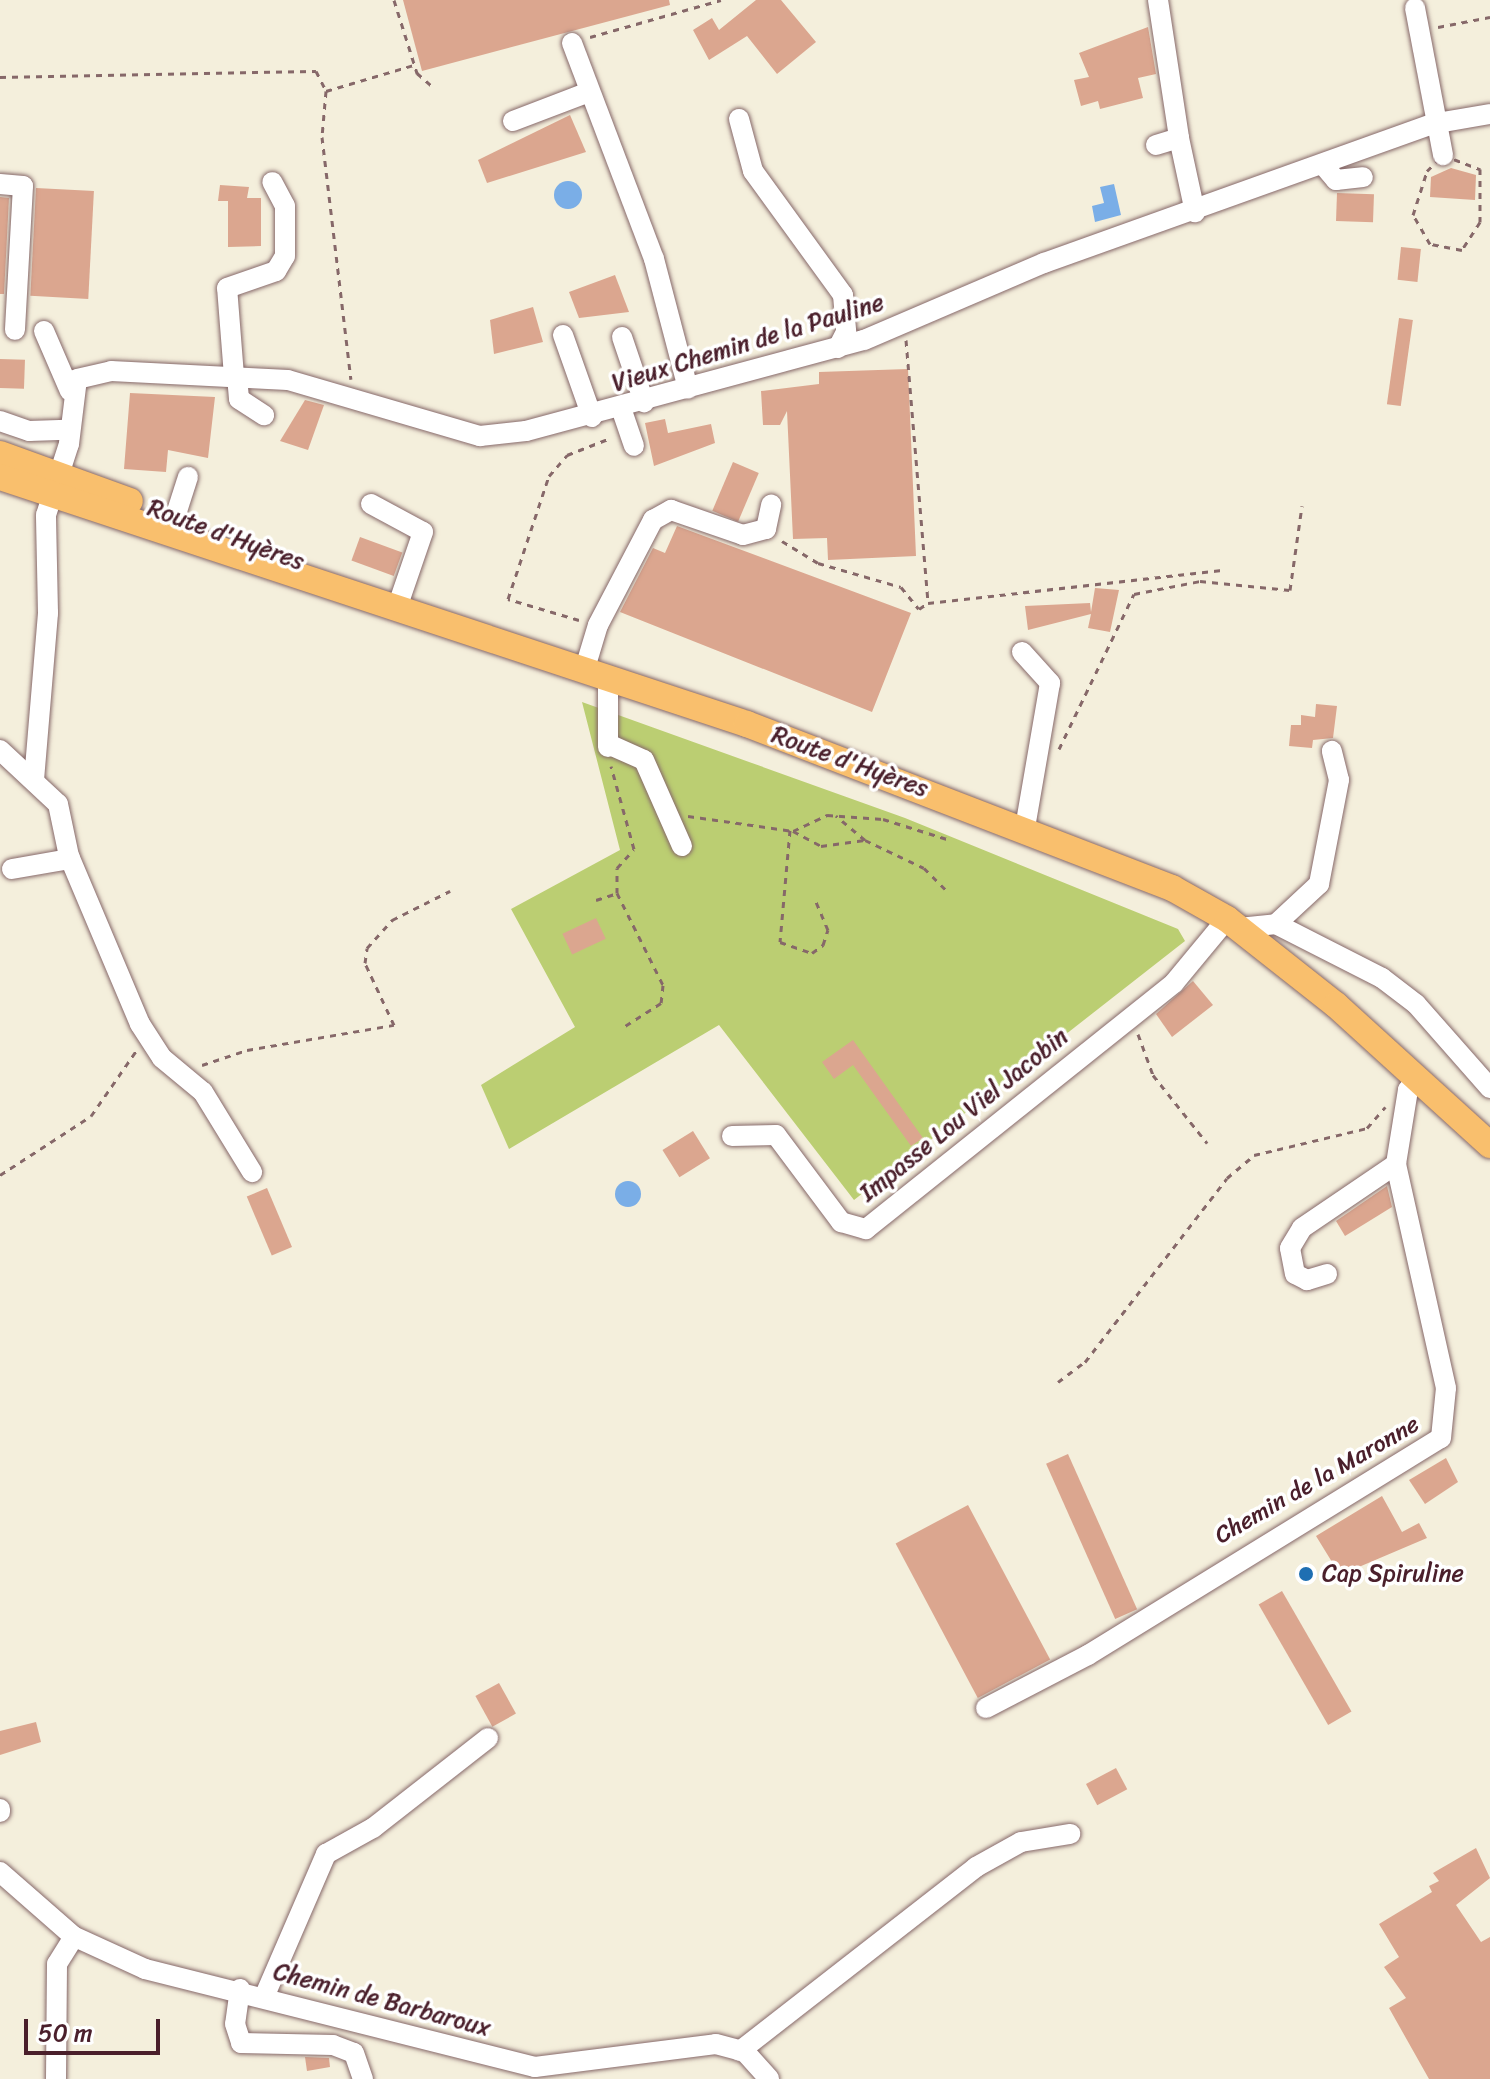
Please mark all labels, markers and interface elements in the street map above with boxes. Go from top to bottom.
street label: Vieux Chemin de la Pauline [608,288,888,398]
street label: Route d'Hyères [144,493,308,577]
street label: Route d'Hyères [768,720,932,804]
street label: Impasse Lou Viel Jacobin [854,1022,1074,1208]
street label: Chemin de la Maronne [1209,1410,1425,1550]
place label: Cap Spiruline [1322,1560,1464,1588]
marker: Cap Spiruline [1297,1565,1315,1583]
street label: Chemin de Barbaroux [270,1957,494,2043]
scale bar [28,2003,164,2053]
text: 50 m [38,2012,93,2054]

